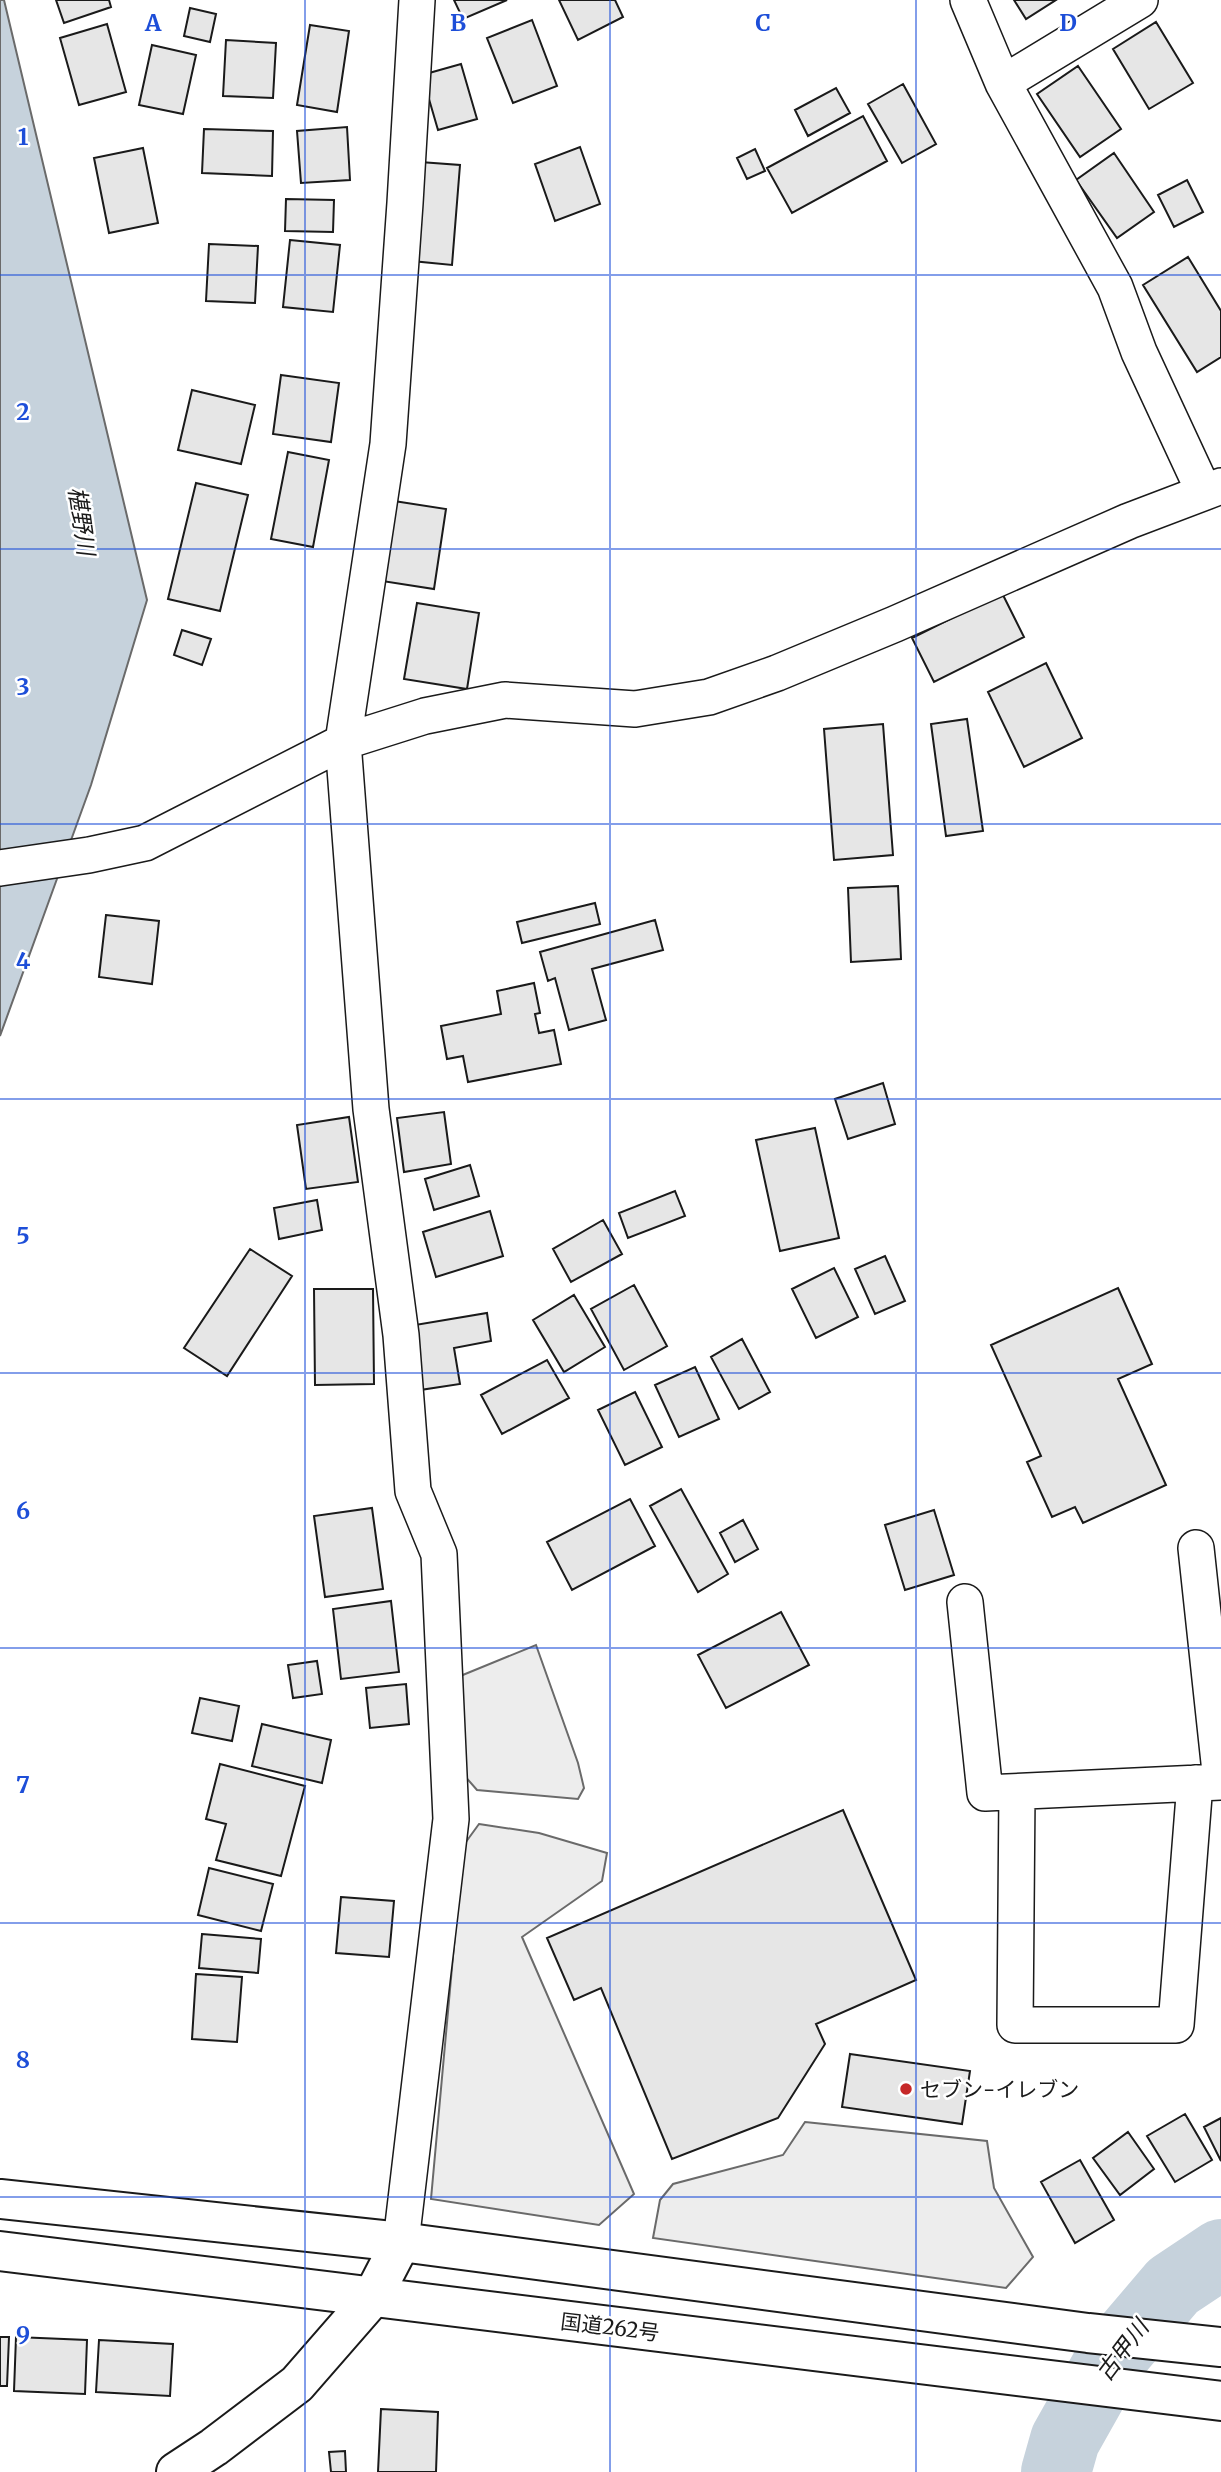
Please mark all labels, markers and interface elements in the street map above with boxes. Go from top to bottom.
text: A [144,8,162,37]
text: B [450,8,466,37]
text: C [755,8,771,37]
text: D [1059,8,1077,37]
text: 1 [18,122,29,151]
text: 2 [16,397,30,426]
water label: 椹野川 [63,485,102,560]
text: 3 [16,672,30,701]
text: 4 [16,946,31,975]
text: 5 [16,1221,30,1250]
text: 6 [16,1496,30,1525]
text: 7 [16,1770,30,1799]
text: 8 [16,2045,30,2074]
place label: セブン-イレブン [920,2076,1079,2103]
marker: セブン-イレブン [898,2081,914,2097]
street label: 国道262号 [559,2308,661,2346]
water label: 古甲川 [1090,2311,1156,2386]
text: 9 [16,2320,30,2349]

